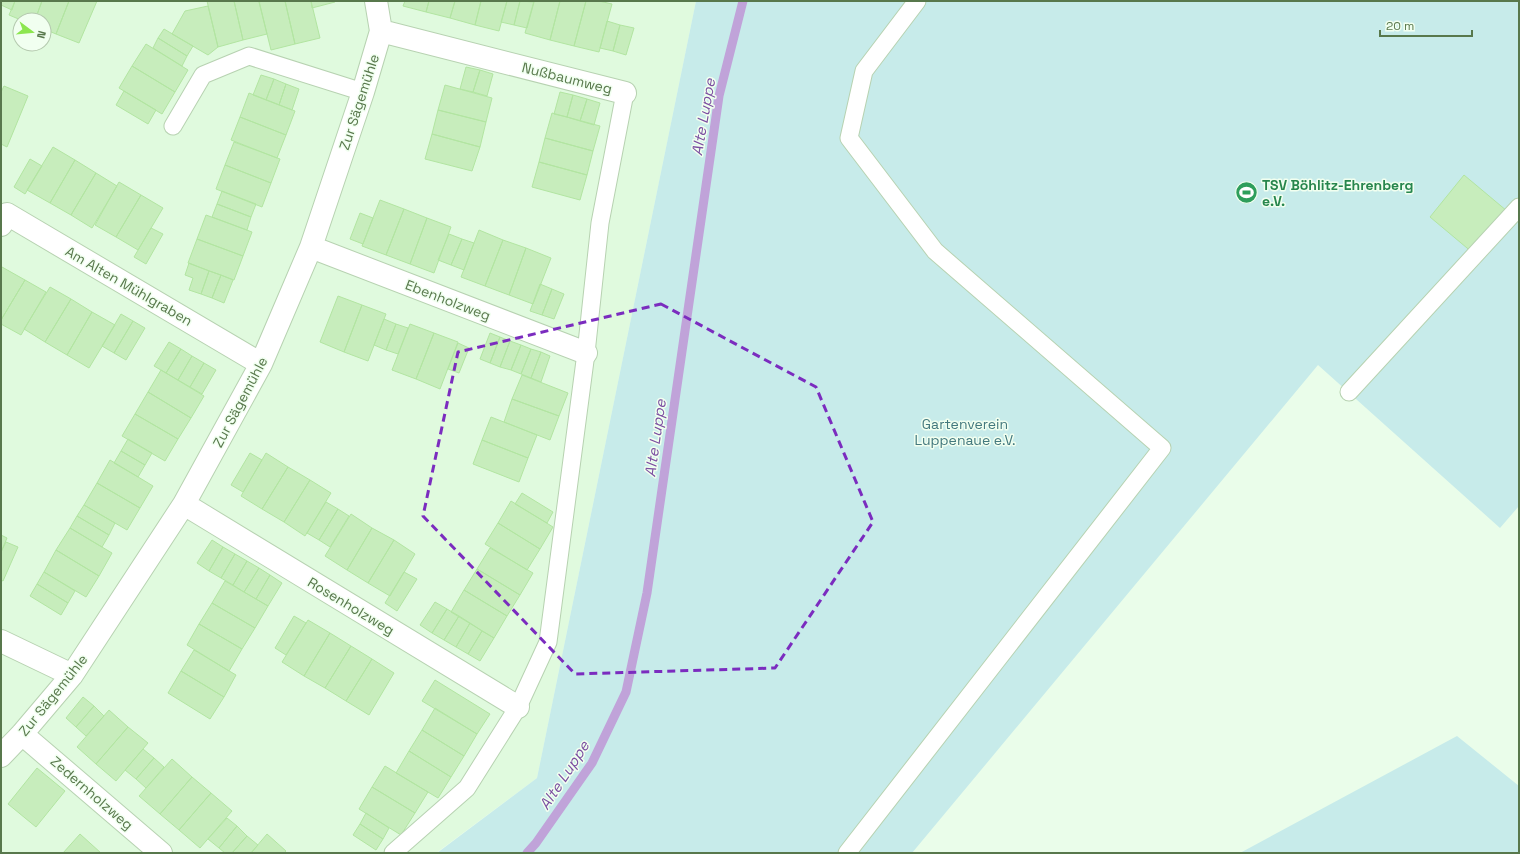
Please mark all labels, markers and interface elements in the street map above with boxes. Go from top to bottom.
north arrow [12,12,52,52]
scale bar [1380,12,1472,38]
text: 20 m [1386,18,1414,34]
text: N [34,29,49,40]
street label: Zur Sägemühle [335,52,383,152]
street label: Nußbaumweg [520,58,614,98]
water label: Alte Luppe [687,76,719,157]
place label: TSV Böhlitz-Ehrenberg e.V. [1262,176,1413,210]
sports icon: TSV Böhlitz-Ehrenberg e.V. [1233,180,1259,206]
street label: Am Alten Mühlgraben [62,242,196,330]
street label: Ebenholzweg [403,275,493,325]
street label: Zur Sägemühle [209,354,271,450]
water label: Alte Luppe [640,397,670,478]
park label: Gartenverein Luppenaue e.V. [914,415,1016,449]
street label: Rosenholzweg [304,573,398,639]
street label: Zur Sägemühle [15,650,91,740]
water label: Alte Luppe [535,736,594,813]
street label: Zedernholzweg [47,752,137,834]

